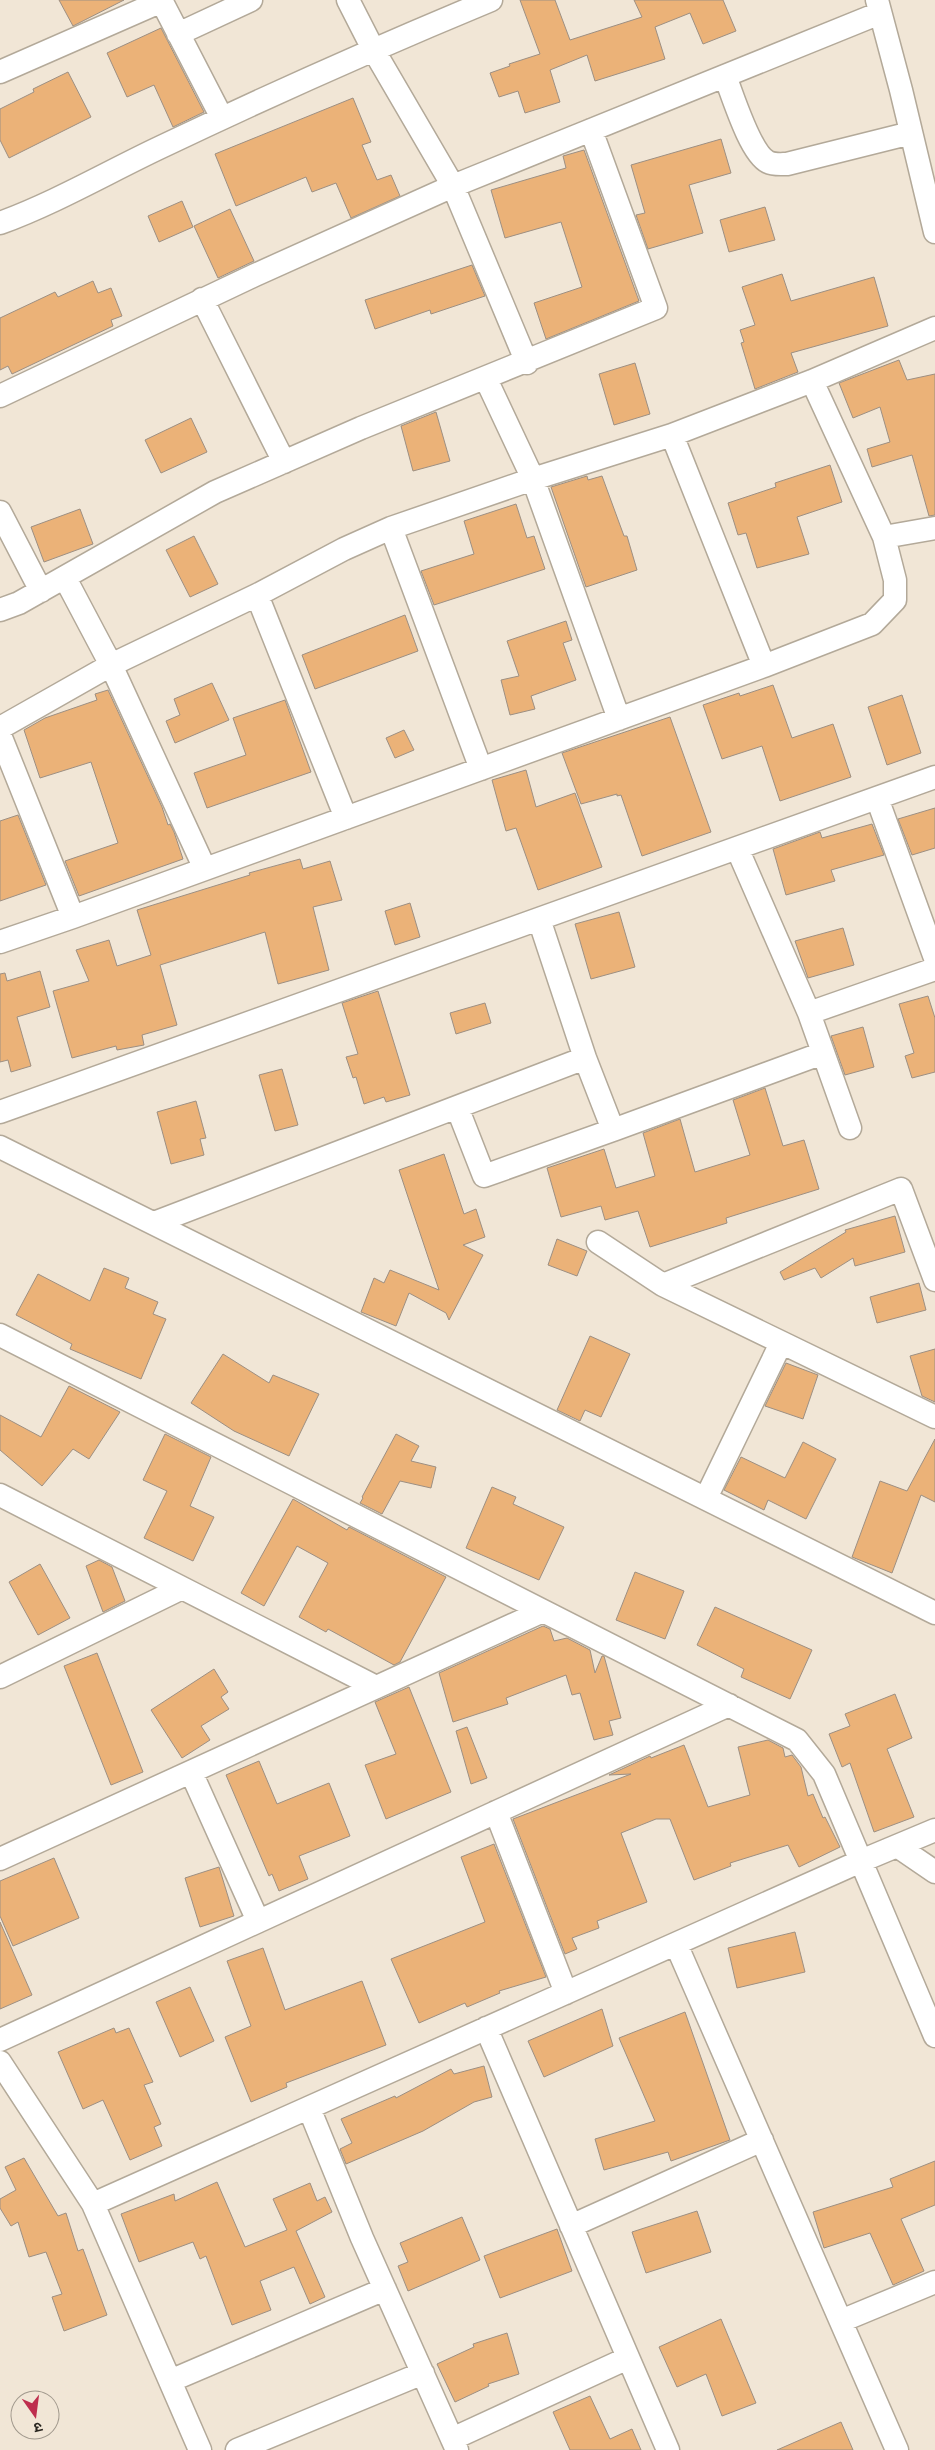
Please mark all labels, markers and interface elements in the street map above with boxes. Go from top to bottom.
north arrow [10,2390,60,2440]
text: उ [31,2418,44,2437]

